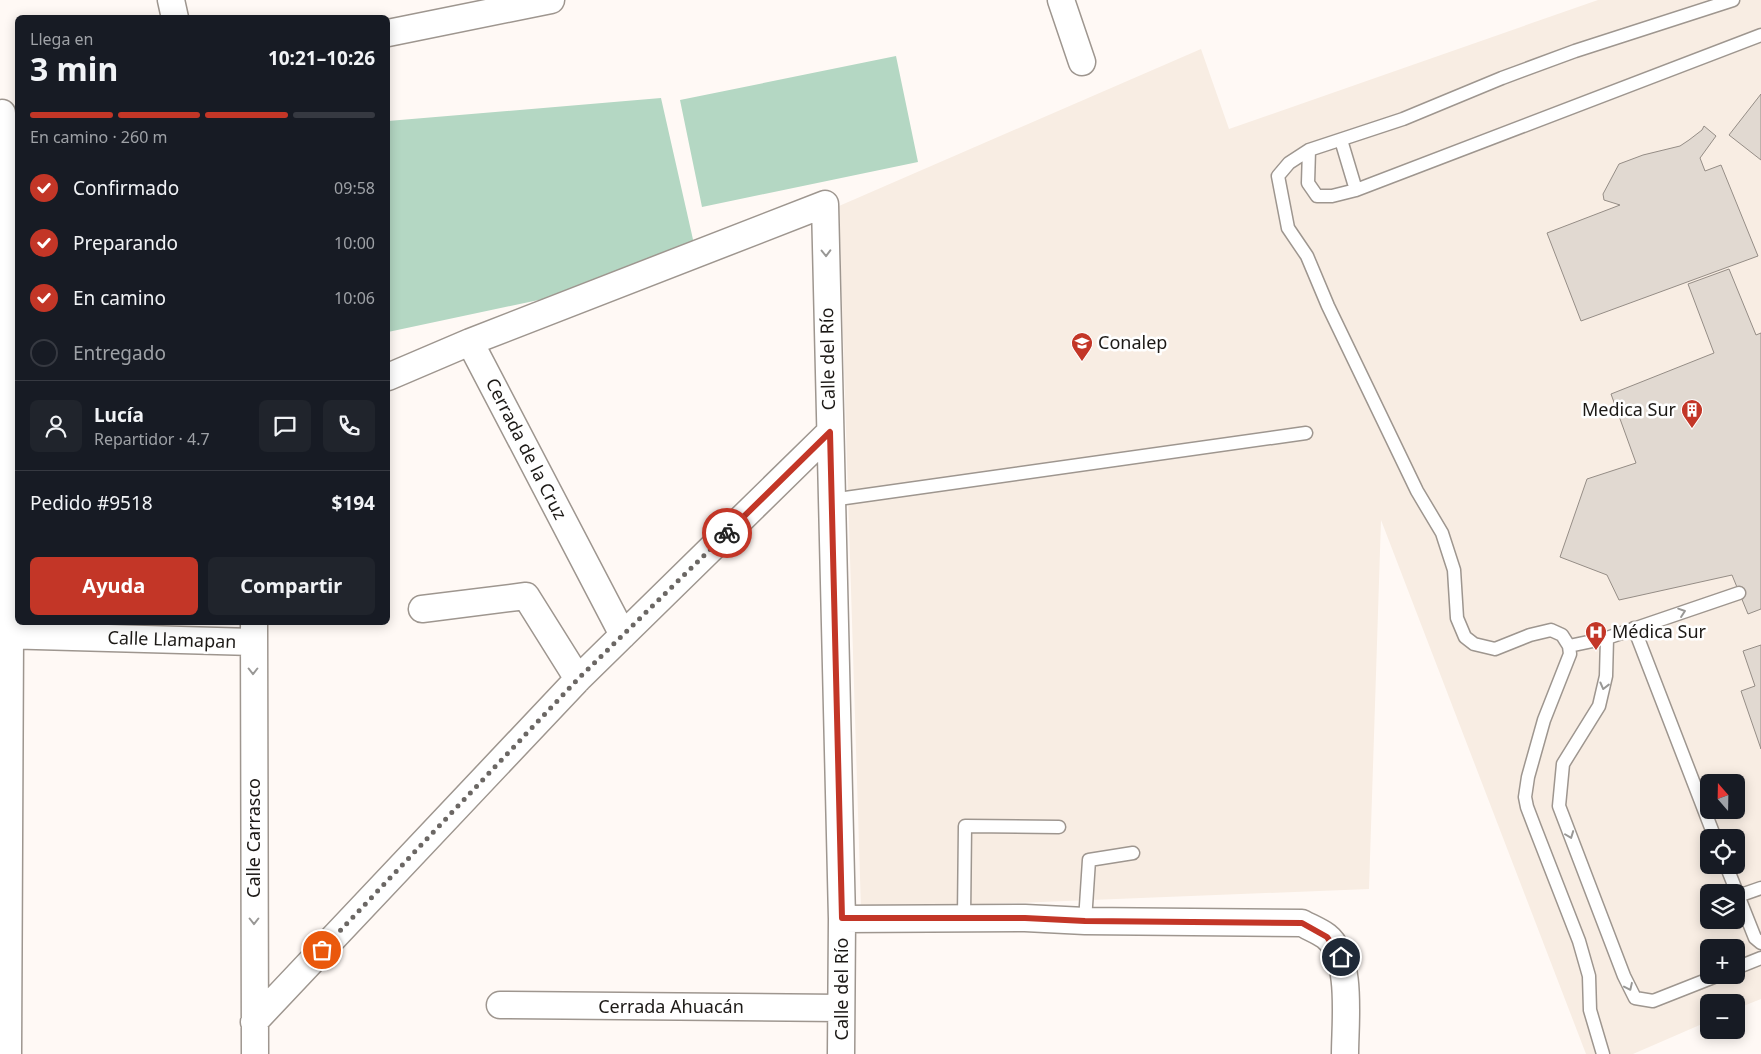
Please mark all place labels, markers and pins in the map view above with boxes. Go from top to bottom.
place label: Conalep [1098,330,1167,354]
school or university icon: Conalep [1070,331,1094,362]
place label: Medica Sur [1582,397,1677,421]
building icon: Medica Sur [1680,398,1704,429]
place label: Médica Sur [1612,619,1707,643]
hospital icon: Médica Sur [1584,620,1608,651]
pin [301,929,343,971]
pin [1320,936,1362,978]

